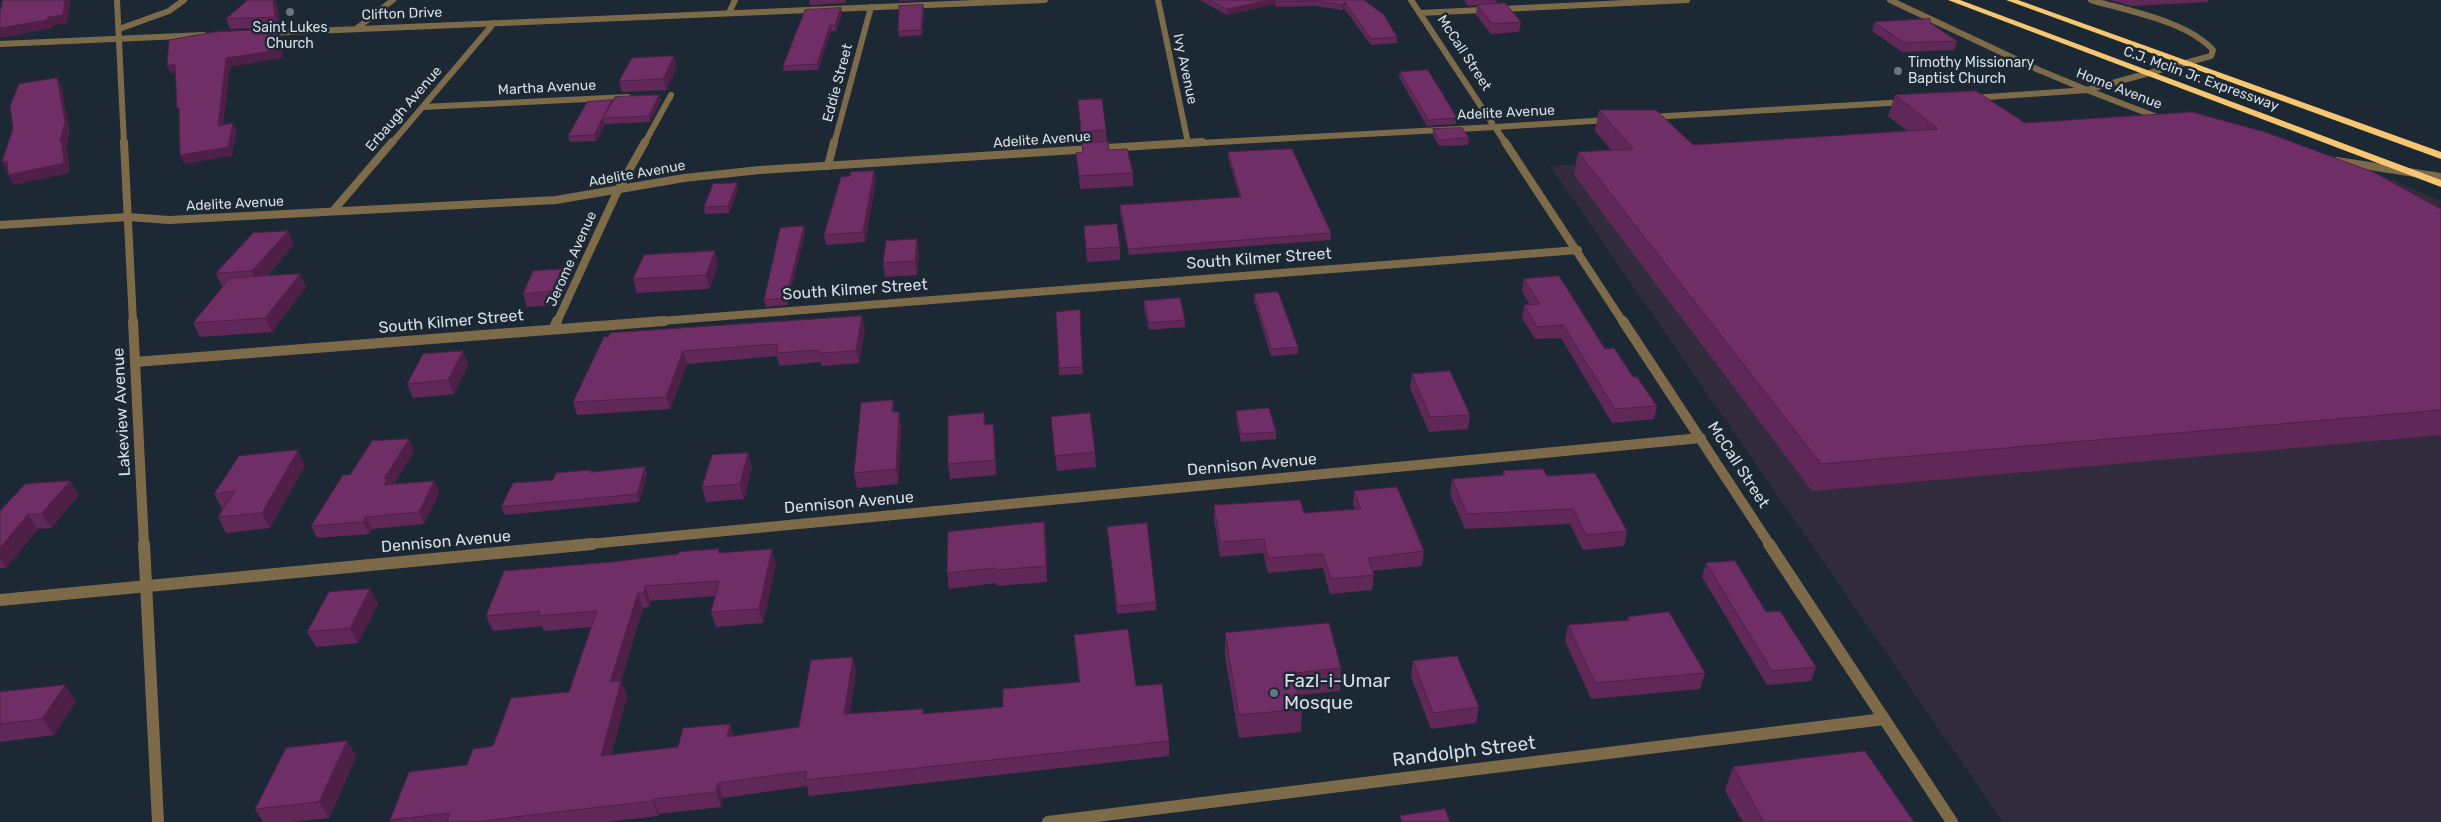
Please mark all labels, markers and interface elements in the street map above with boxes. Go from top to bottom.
street label: Clifton Drive [361,4,443,24]
marker: Saint Lukes Church [284,6,296,18]
street label: McCall Street [1433,12,1495,94]
place label: Saint Lukes Church [252,20,328,52]
street label: Ivy Avenue [1169,32,1201,106]
street label: Eddie Street [820,42,856,124]
street label: C.J. Mclin Jr. Expressway [2121,43,2281,115]
place label: Timothy Missionary Baptist Church [1908,55,2034,88]
street label: Erbaugh Avenue [362,63,446,155]
marker: Timothy Missionary Baptist Church [1892,65,1904,77]
street label: Home Avenue [2074,65,2164,113]
street label: Martha Avenue [497,77,597,99]
street label: Adelite Avenue [1457,102,1555,124]
street label: Adelite Avenue [993,128,1091,152]
street label: Adelite Avenue [587,157,687,191]
street label: Adelite Avenue [186,193,284,215]
street label: Jerome Avenue [543,209,601,309]
street label: South Kilmer Street [1186,244,1332,274]
street label: South Kilmer Street [782,275,928,305]
street label: South Kilmer Street [378,306,524,338]
street label: Lakeview Avenue [109,347,135,477]
street label: McCall Street [1703,418,1773,512]
street label: Dennison Avenue [1186,450,1318,480]
street label: Dennison Avenue [783,488,915,518]
street label: Dennison Avenue [380,527,512,557]
place label: Fazl-i-Umar Mosque [1284,671,1390,715]
marker: Fazl-i-Umar Mosque [1268,687,1280,699]
street label: Randolph Street [1391,732,1537,772]

